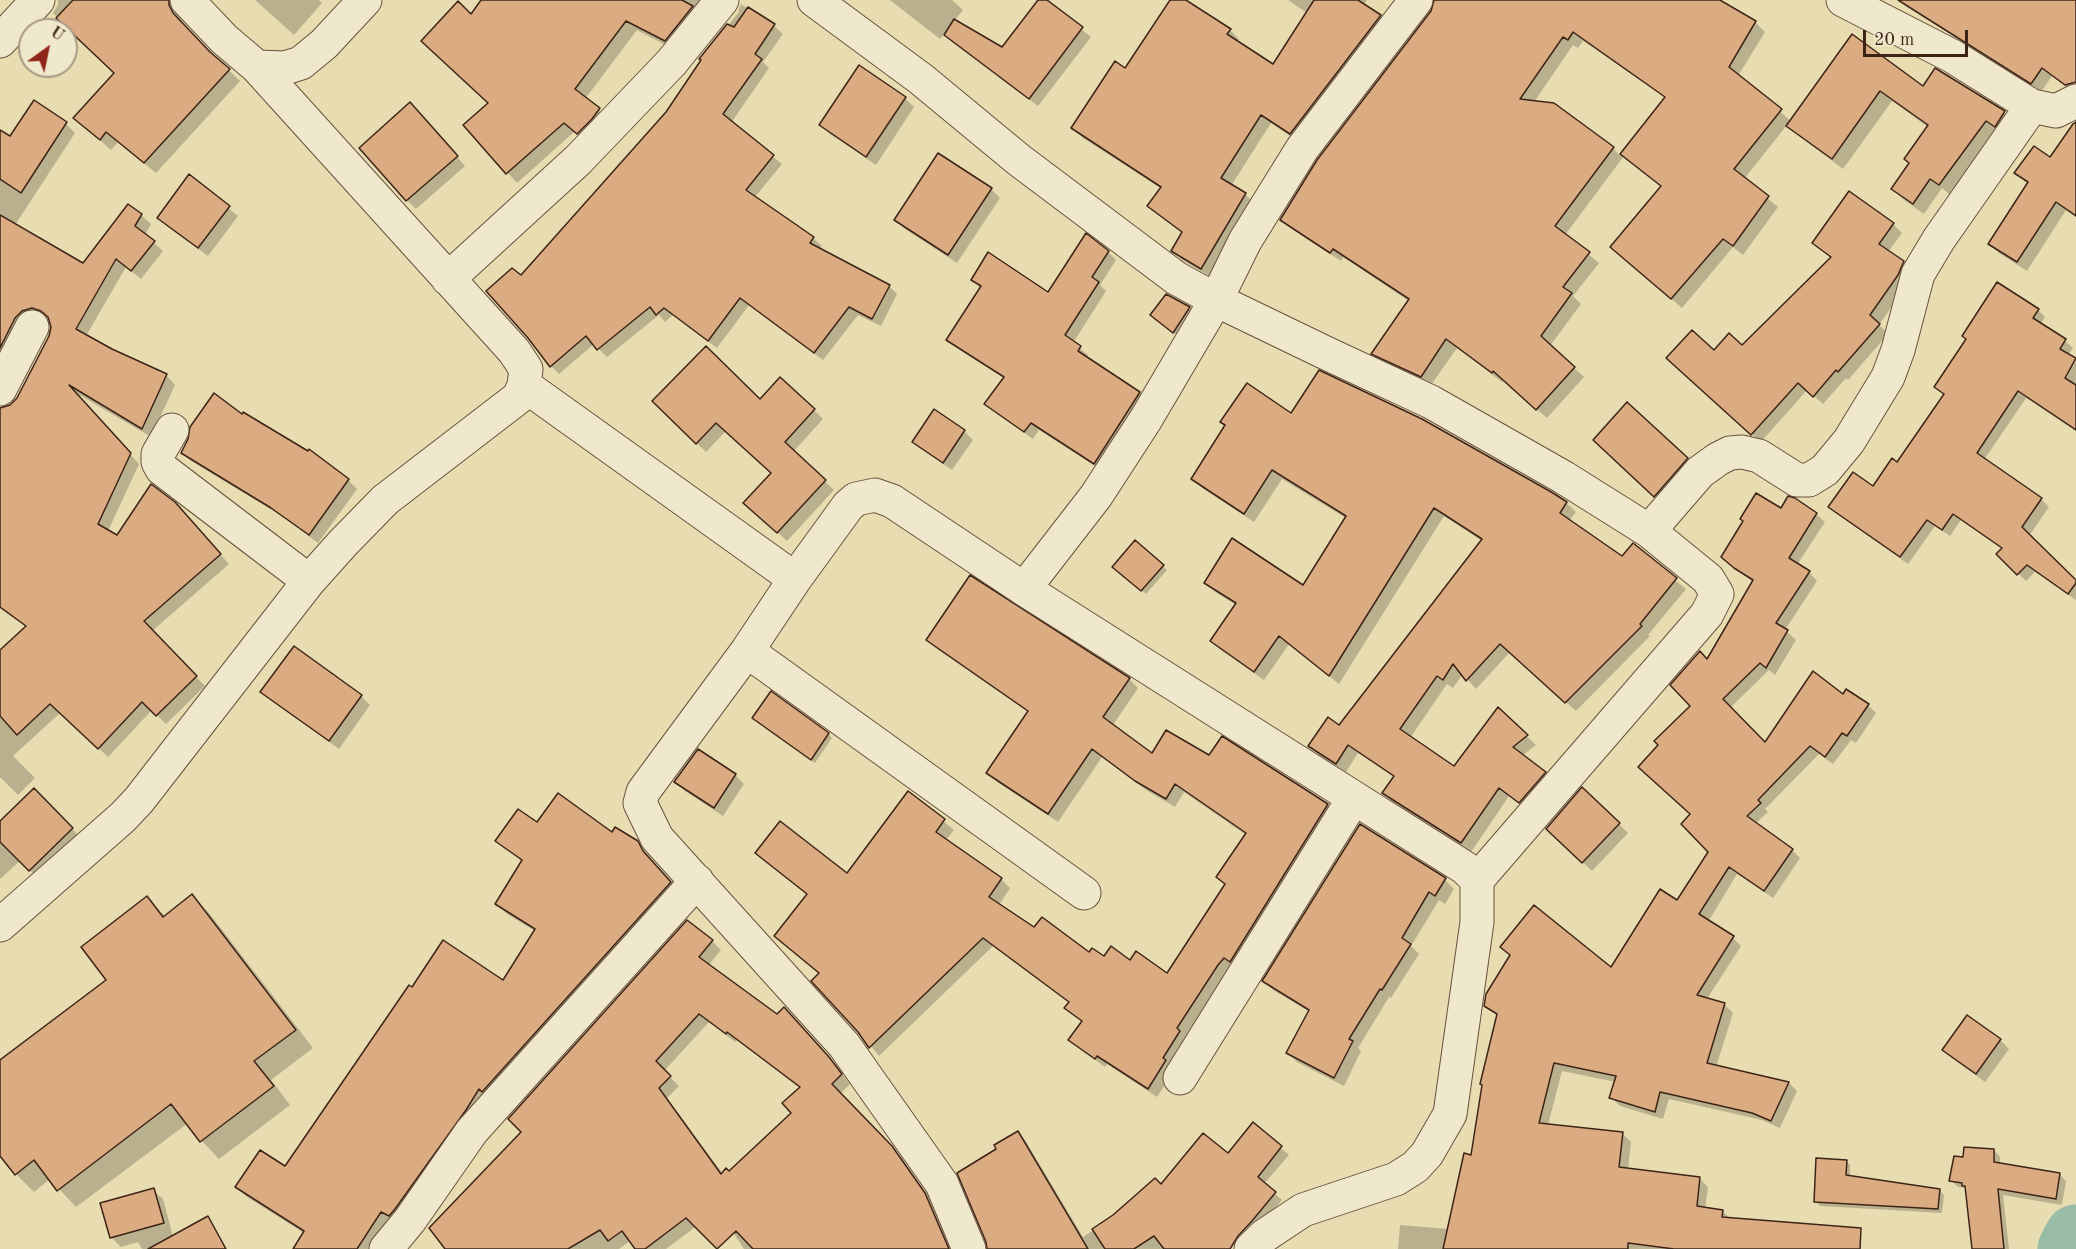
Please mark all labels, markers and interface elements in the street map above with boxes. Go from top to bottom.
north arrow [18,18,78,78]
scale bar [1866,18,1971,56]
text: U [47,24,66,45]
text: 20 m [1874,31,1914,49]

